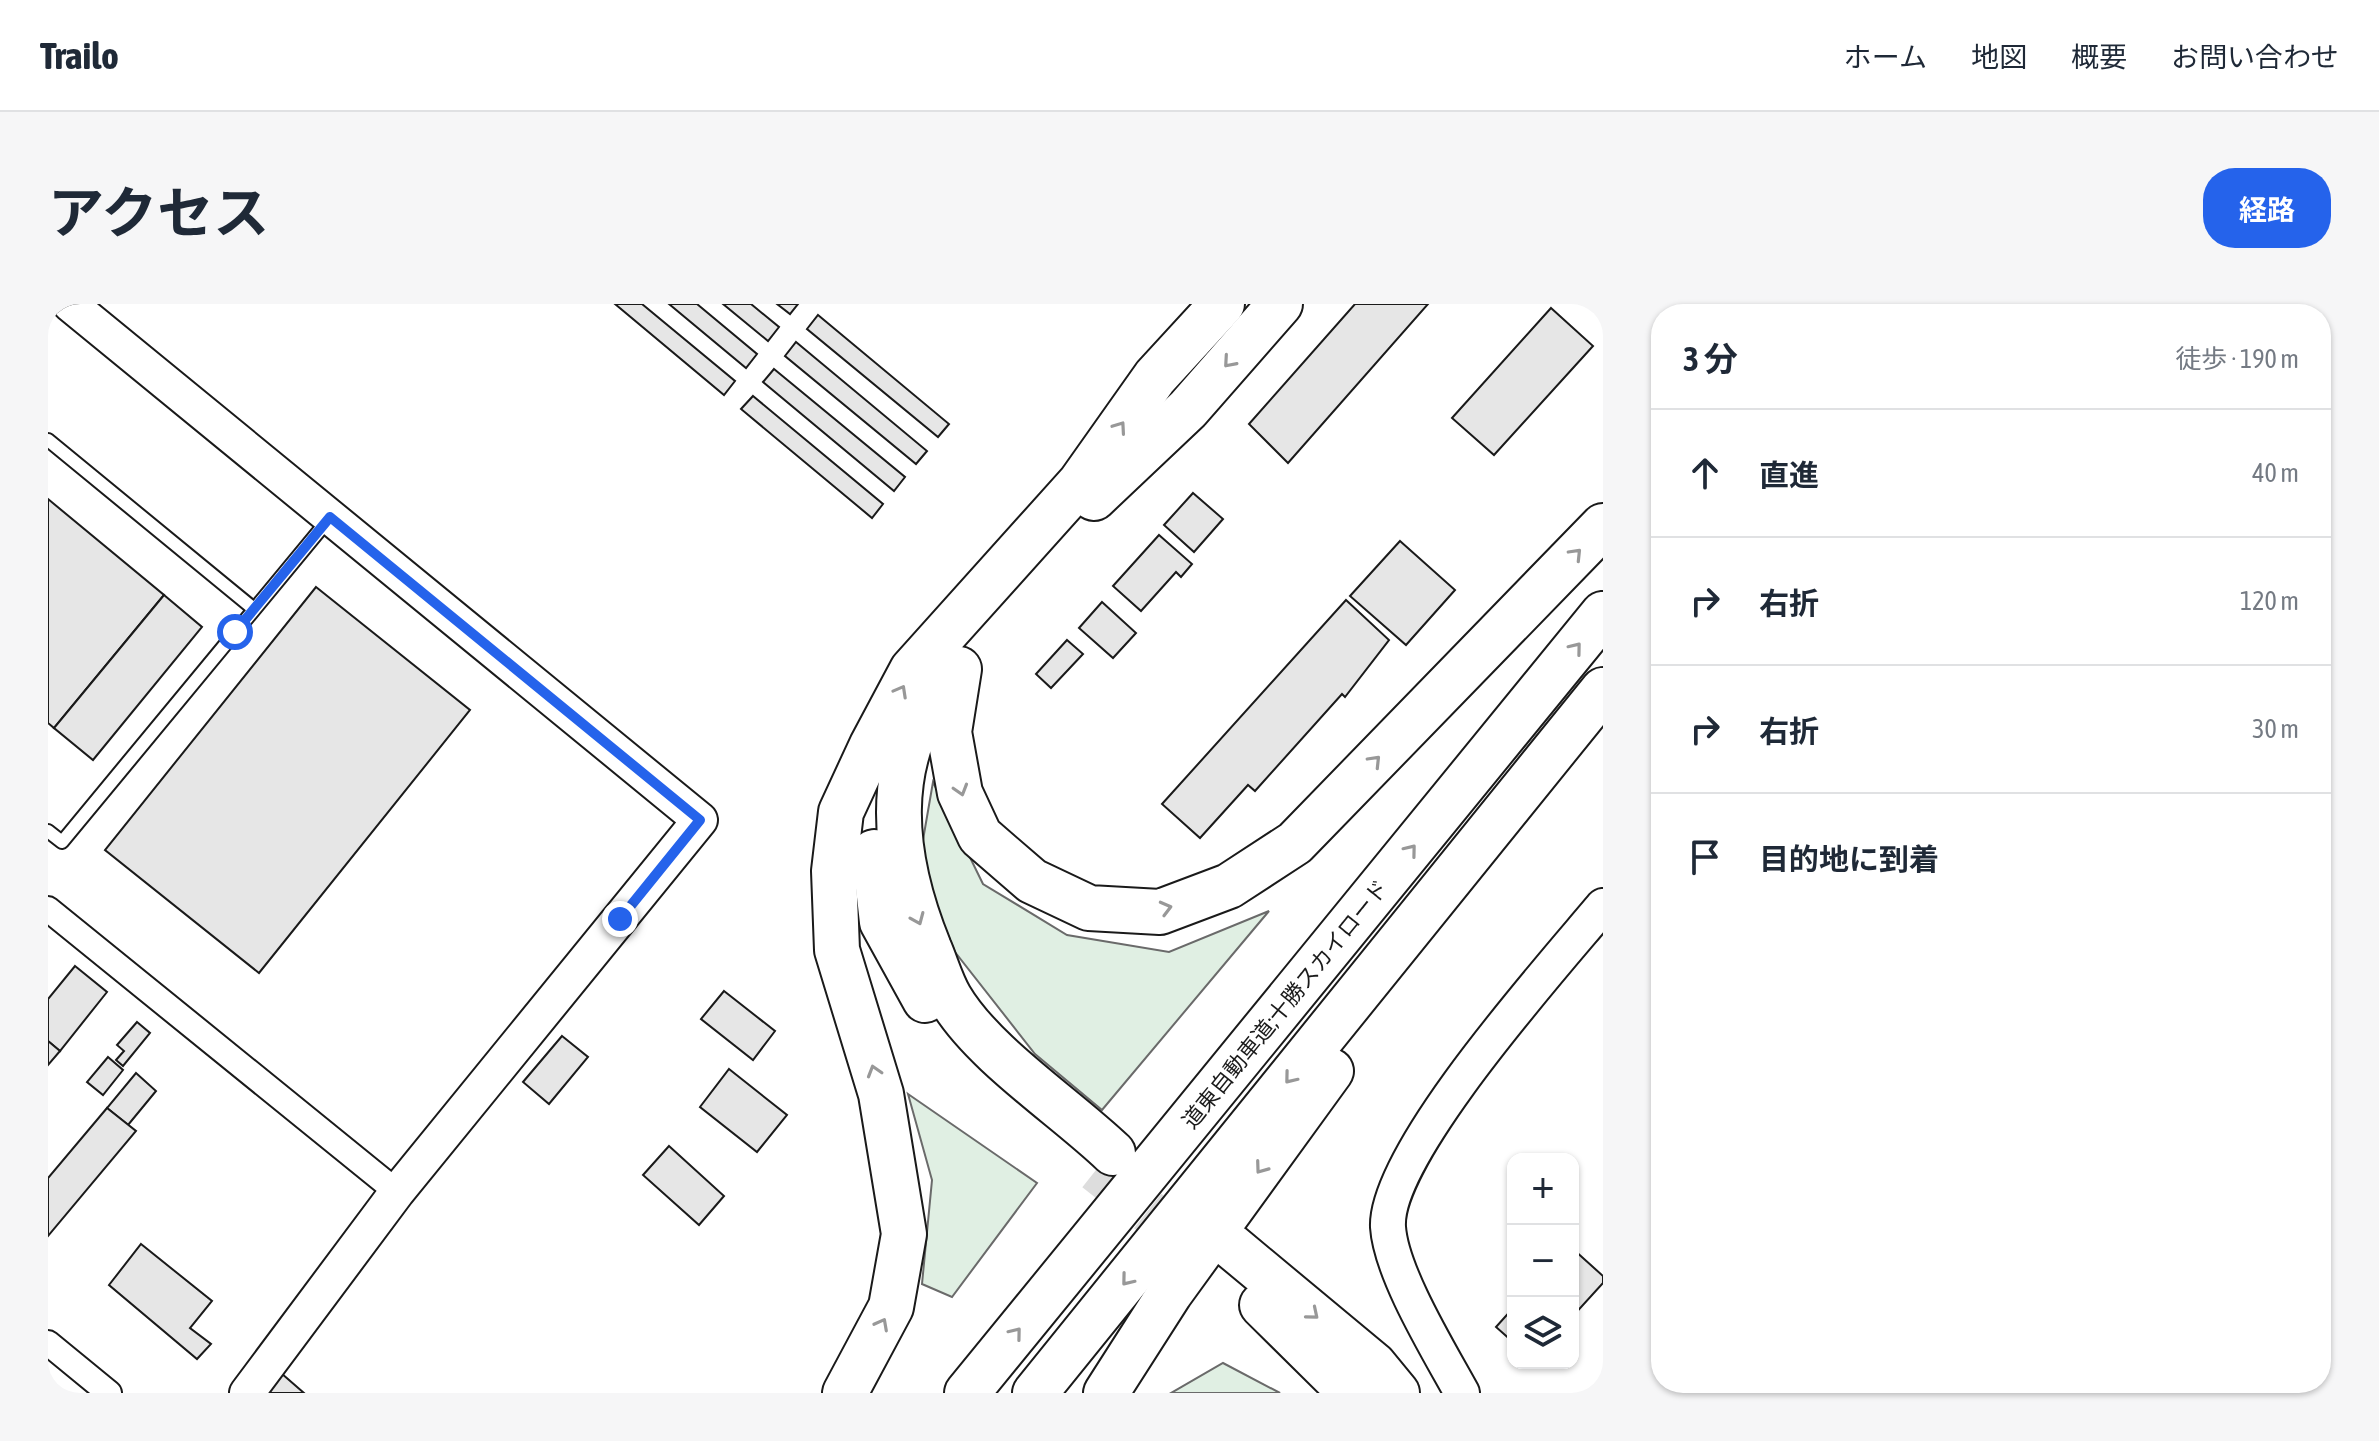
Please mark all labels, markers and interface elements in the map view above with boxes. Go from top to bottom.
text: Trailo [40,34,119,77]
text: ホーム [1844,41,1927,73]
text: 地図 [1971,41,2027,73]
text: 概要 [2071,41,2127,73]
text: お問い合わせ [2171,41,2339,73]
button: 経路 [2203,168,2331,248]
text: アクセス [48,181,269,245]
text: 3 分 [1683,339,1738,378]
text: 徒歩 · 190 m [2175,344,2299,374]
one-way arrow [1224,353,1238,368]
one-way arrow [1110,421,1125,435]
icon: ahead [1683,451,1727,495]
text: 直進 [1759,458,1819,492]
text: 40 m [2252,458,2299,488]
one-way arrow [1567,549,1581,563]
icon: right [1683,579,1727,623]
text: 右折 [1759,586,1819,620]
text: 120 m [2240,586,2299,616]
route start [217,614,253,650]
one-way arrow [1566,642,1580,657]
one-way arrow [891,685,907,699]
icon: right [1683,707,1727,751]
text: 右折 [1759,714,1819,748]
text: 30 m [2252,714,2299,744]
one-way arrow [1366,756,1380,770]
one-way arrow [952,783,968,796]
icon: arrive [1683,835,1727,879]
text: 目的地に到着 [1759,842,1939,876]
one-way arrow [1401,844,1416,859]
street label: 道東自動車道;十勝スカイロード [1177,875,1393,1133]
one-way arrow [1159,900,1173,917]
route end [602,901,638,937]
one-way arrow [908,911,924,925]
one-way arrow [867,1064,883,1078]
one-way arrow [1285,1069,1300,1083]
map controls [1507,1153,1579,1369]
button: + [1507,1153,1579,1225]
one-way arrow [1256,1159,1271,1173]
button: − [1507,1225,1579,1297]
one-way arrow [1122,1271,1136,1286]
button: layers [1507,1297,1579,1369]
one-way arrow [1303,1304,1318,1319]
one-way arrow [872,1318,887,1333]
one-way arrow [1006,1327,1021,1342]

